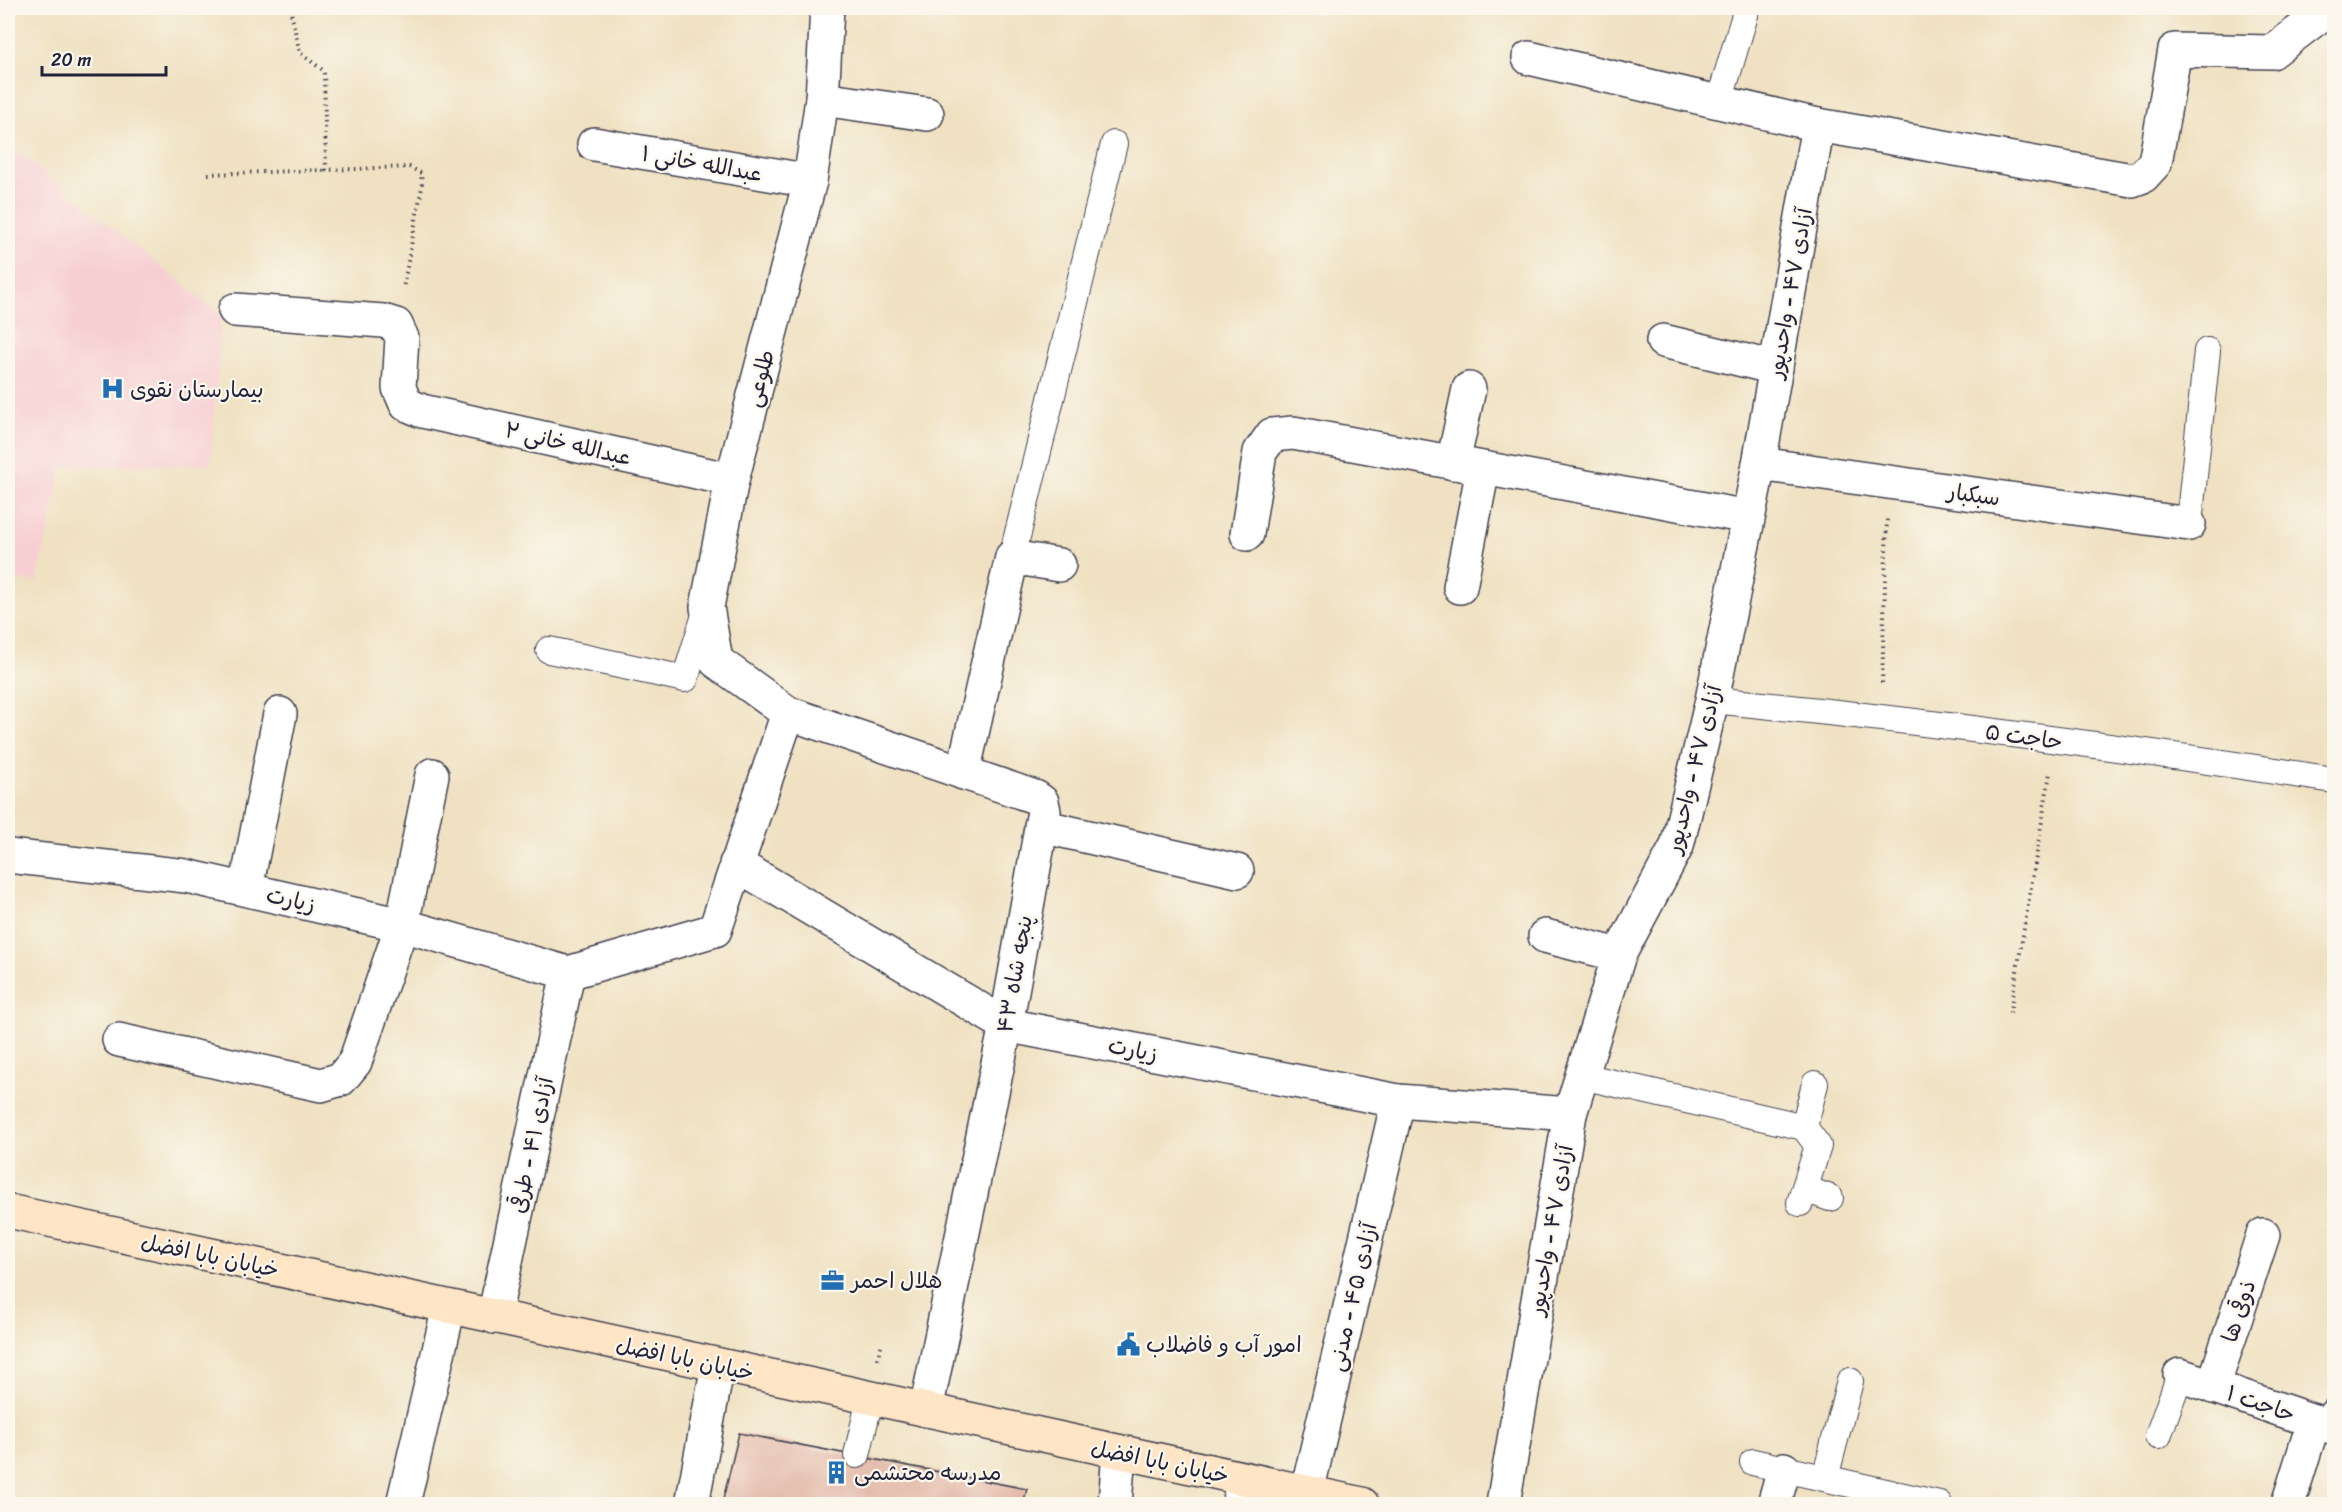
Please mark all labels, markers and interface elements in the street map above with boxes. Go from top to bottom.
scale bar [42,39,166,77]
text: 20 m [51,44,91,76]
street label: عبدالله خانی ۱ [638,134,765,193]
street label: آزادی ۴۷ - واحدپور [1755,203,1824,383]
street label: طلوعی [733,345,786,411]
place label: بیمارستان نقوی [130,370,264,409]
hospital icon: بیمارستان نقوی [99,376,125,402]
street label: عبدالله خانی ۲ [501,410,635,477]
street label: سبکبار [1943,471,2003,517]
street label: آزادی ۴۷ - واحدپور [1653,679,1734,859]
street label: حاجت ۵ [1983,712,2065,761]
street label: زیارت [262,875,320,924]
street label: پنجه شاه ۴۳ [985,912,1044,1036]
street label: زیارت [1105,1026,1161,1073]
street label: آزادی ۴۱ - طرقی [498,1072,565,1217]
street label: آزادی ۴۷ - واحدپور [1516,1140,1585,1320]
street label: آزادی ۴۵ - مدنی [1316,1217,1389,1375]
street label: خیابان بابا افضل [137,1222,283,1289]
place label: هلال احمر [849,1261,942,1300]
office icon: هلال احمر [820,1267,846,1293]
street label: ذوقی ها [2210,1275,2267,1347]
street label: خیابان بابا افضل [612,1325,758,1392]
place label: امور آب و فاضلاب [1146,1325,1302,1364]
public building icon: امور آب و فاضلاب [1115,1331,1141,1357]
street label: حاجت ۱ [2221,1374,2301,1433]
street label: خیابان بابا افضل [1087,1428,1233,1495]
place label: مدرسه محتشمی [854,1453,1002,1492]
building icon: مدرسه محتشمی [823,1459,849,1485]

